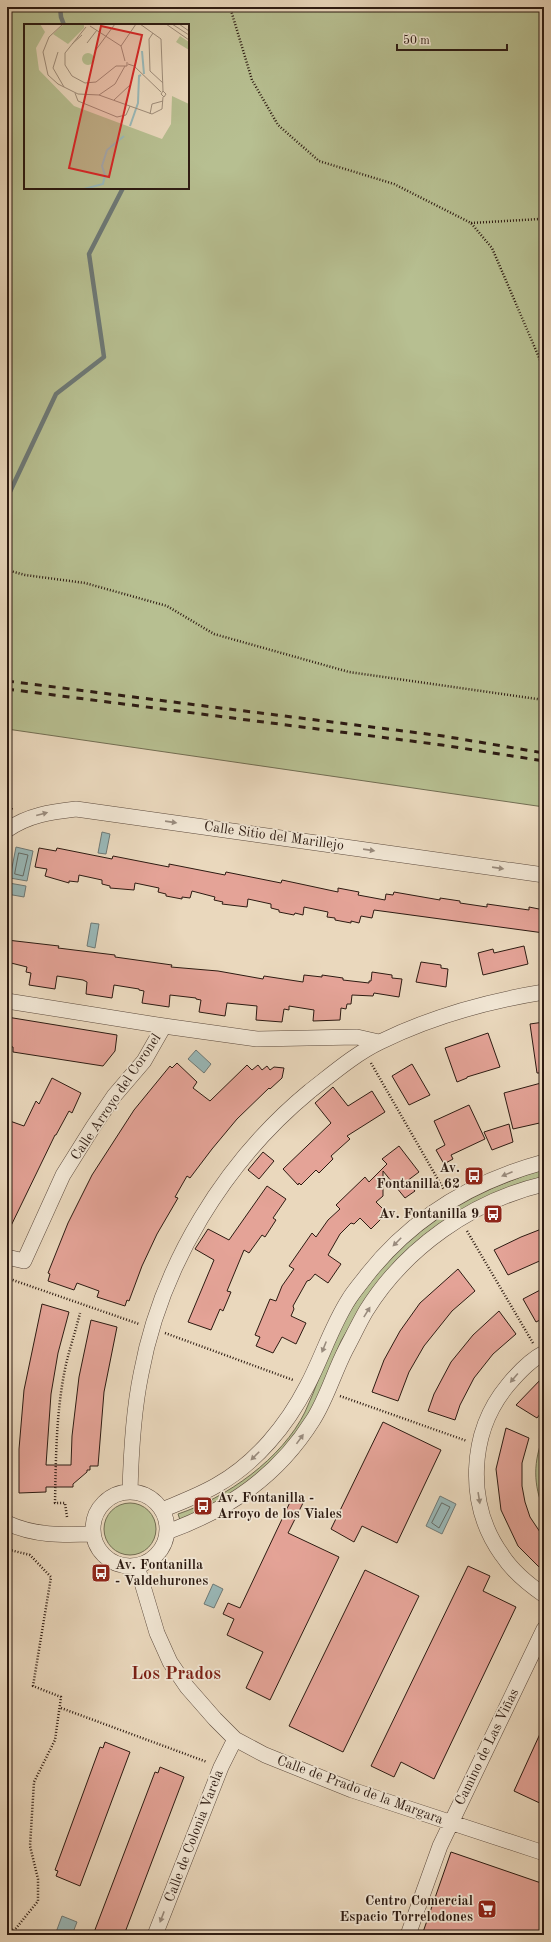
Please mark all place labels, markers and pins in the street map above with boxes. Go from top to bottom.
place label: Av. Fontanilla 62 [376,1161,460,1191]
bus stop icon: Av. Fontanilla 62 [463,1165,485,1187]
bus stop icon: Av. Fontanilla 9 [482,1203,504,1225]
place label: Av. Fontanilla 9 [379,1207,479,1221]
place label: Av. Fontanilla - Arroyo de los Viales [217,1491,342,1521]
bus stop icon: Av. Fontanilla - Arroyo de los Viales [192,1495,214,1517]
place label: Av. Fontanilla - Valdehurones [115,1558,208,1588]
bus stop icon: Av. Fontanilla - Valdehurones [90,1562,112,1584]
place label: Centro Comercial Espacio Torrelodones [340,1894,473,1924]
supermarket icon: Centro Comercial Espacio Torrelodones [476,1898,498,1920]

